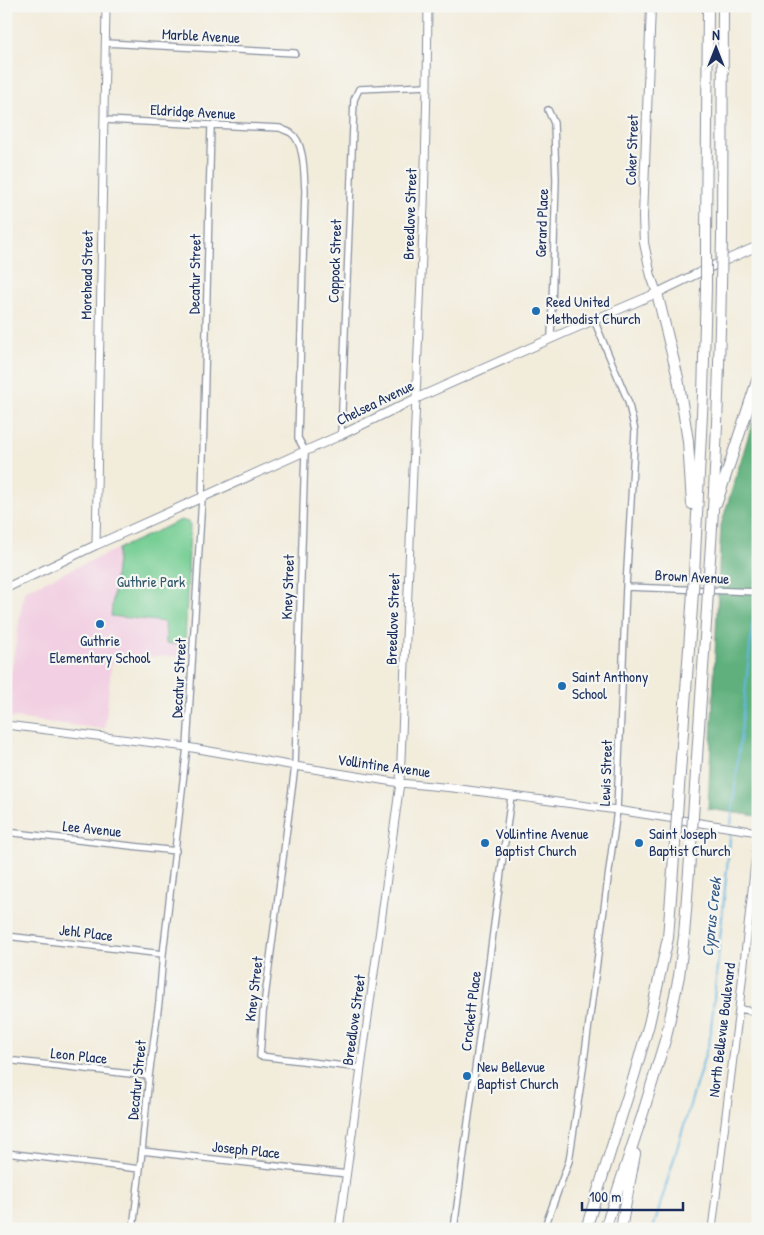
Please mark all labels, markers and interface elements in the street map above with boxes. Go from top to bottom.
north arrow [692,22,742,72]
street label: Marble Avenue [161,23,241,48]
text: N [712,25,720,44]
street label: Eldridge Avenue [150,99,236,124]
street label: Coker Street [620,113,643,186]
street label: Breedlove Street [397,167,422,260]
street label: Gerard Place [530,188,553,258]
street label: Coppock Street [323,218,346,303]
street label: Morehead Street [75,229,98,320]
street label: Decatur Street [183,233,206,314]
place label: Reed United Methodist Church [546,291,640,329]
marker: Reed United Methodist Church [530,305,542,317]
street label: Chelsea Avenue [333,375,417,430]
street label: Kney Street [276,553,299,620]
street label: Brown Avenue [654,564,730,589]
park label: Guthrie Park [117,571,185,592]
street label: Breedlove Street [380,572,405,665]
marker: Guthrie Elementary School [94,618,106,630]
place label: Guthrie Elementary School [49,630,151,668]
street label: Decatur Street [166,637,191,719]
place label: Saint Anthony School [572,666,648,704]
marker: Saint Anthony School [556,680,568,692]
street label: Lewis Street [594,739,617,806]
street label: Vollintine Avenue [336,749,432,782]
street label: Lee Avenue [62,815,123,842]
place label: Vollintine Avenue Baptist Church [495,823,589,861]
place label: Saint Joseph Baptist Church [649,823,730,861]
marker: Vollintine Avenue Baptist Church [479,837,491,849]
marker: Saint Joseph Baptist Church [633,837,645,849]
water label: Cyprus Creek [696,875,726,957]
street label: Jehl Place [58,919,114,946]
street label: Kney Street [239,954,268,1023]
street label: North Bellevue Boulevard [703,961,740,1098]
street label: Crockett Place [455,970,486,1052]
street label: Breedlove Street [337,972,370,1067]
street label: Decatur Street [122,1038,151,1121]
street label: Leon Place [50,1042,108,1069]
place label: New Bellevue Baptist Church [477,1056,558,1094]
marker: New Bellevue Baptist Church [461,1070,473,1082]
street label: Joseph Place [211,1135,281,1164]
scale bar [582,1180,683,1212]
text: 100 m [589,1186,622,1207]

